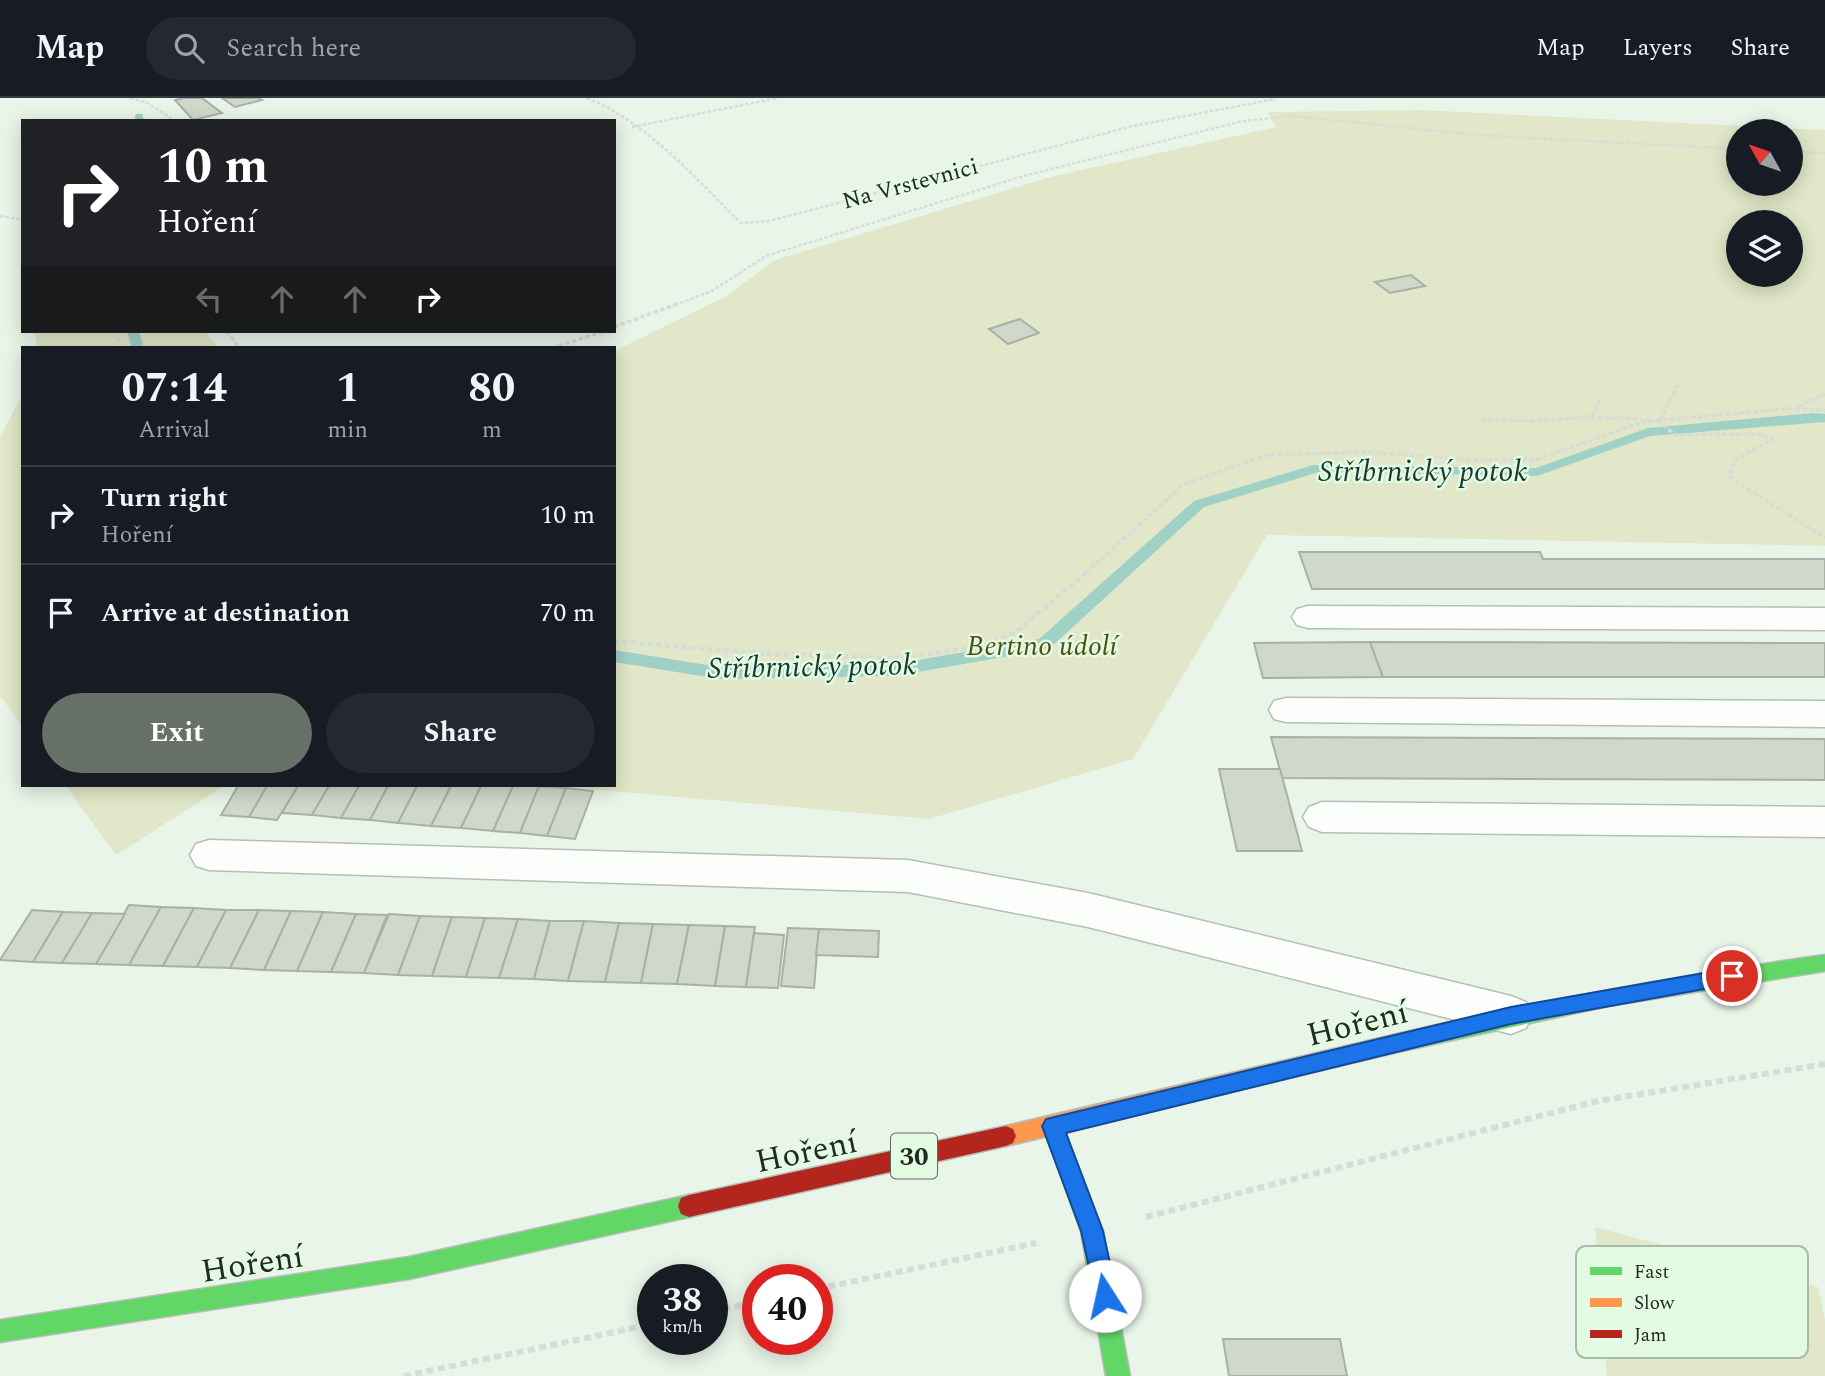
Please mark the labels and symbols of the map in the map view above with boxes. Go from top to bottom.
north arrow [1726,119,1802,196]
street label: Na Vrstevnici [839,150,982,219]
water label: Stříbrnický potok [1318,449,1528,495]
park label: Bertino údolí [967,625,1120,668]
water label: Stříbrnický potok [707,642,917,692]
pin [1702,946,1762,1006]
street label: Hoření [1301,987,1415,1061]
street label: Hoření [751,1116,864,1187]
road number: 30 [891,1134,937,1178]
street label: Hoření [198,1231,309,1297]
legend [1576,1246,1808,1358]
text: Fast [1634,1258,1670,1287]
position arrow [1068,1259,1142,1333]
speed limit sign: 40 [742,1264,833,1355]
text: Slow [1634,1289,1675,1318]
text: Jam [1634,1321,1666,1350]

